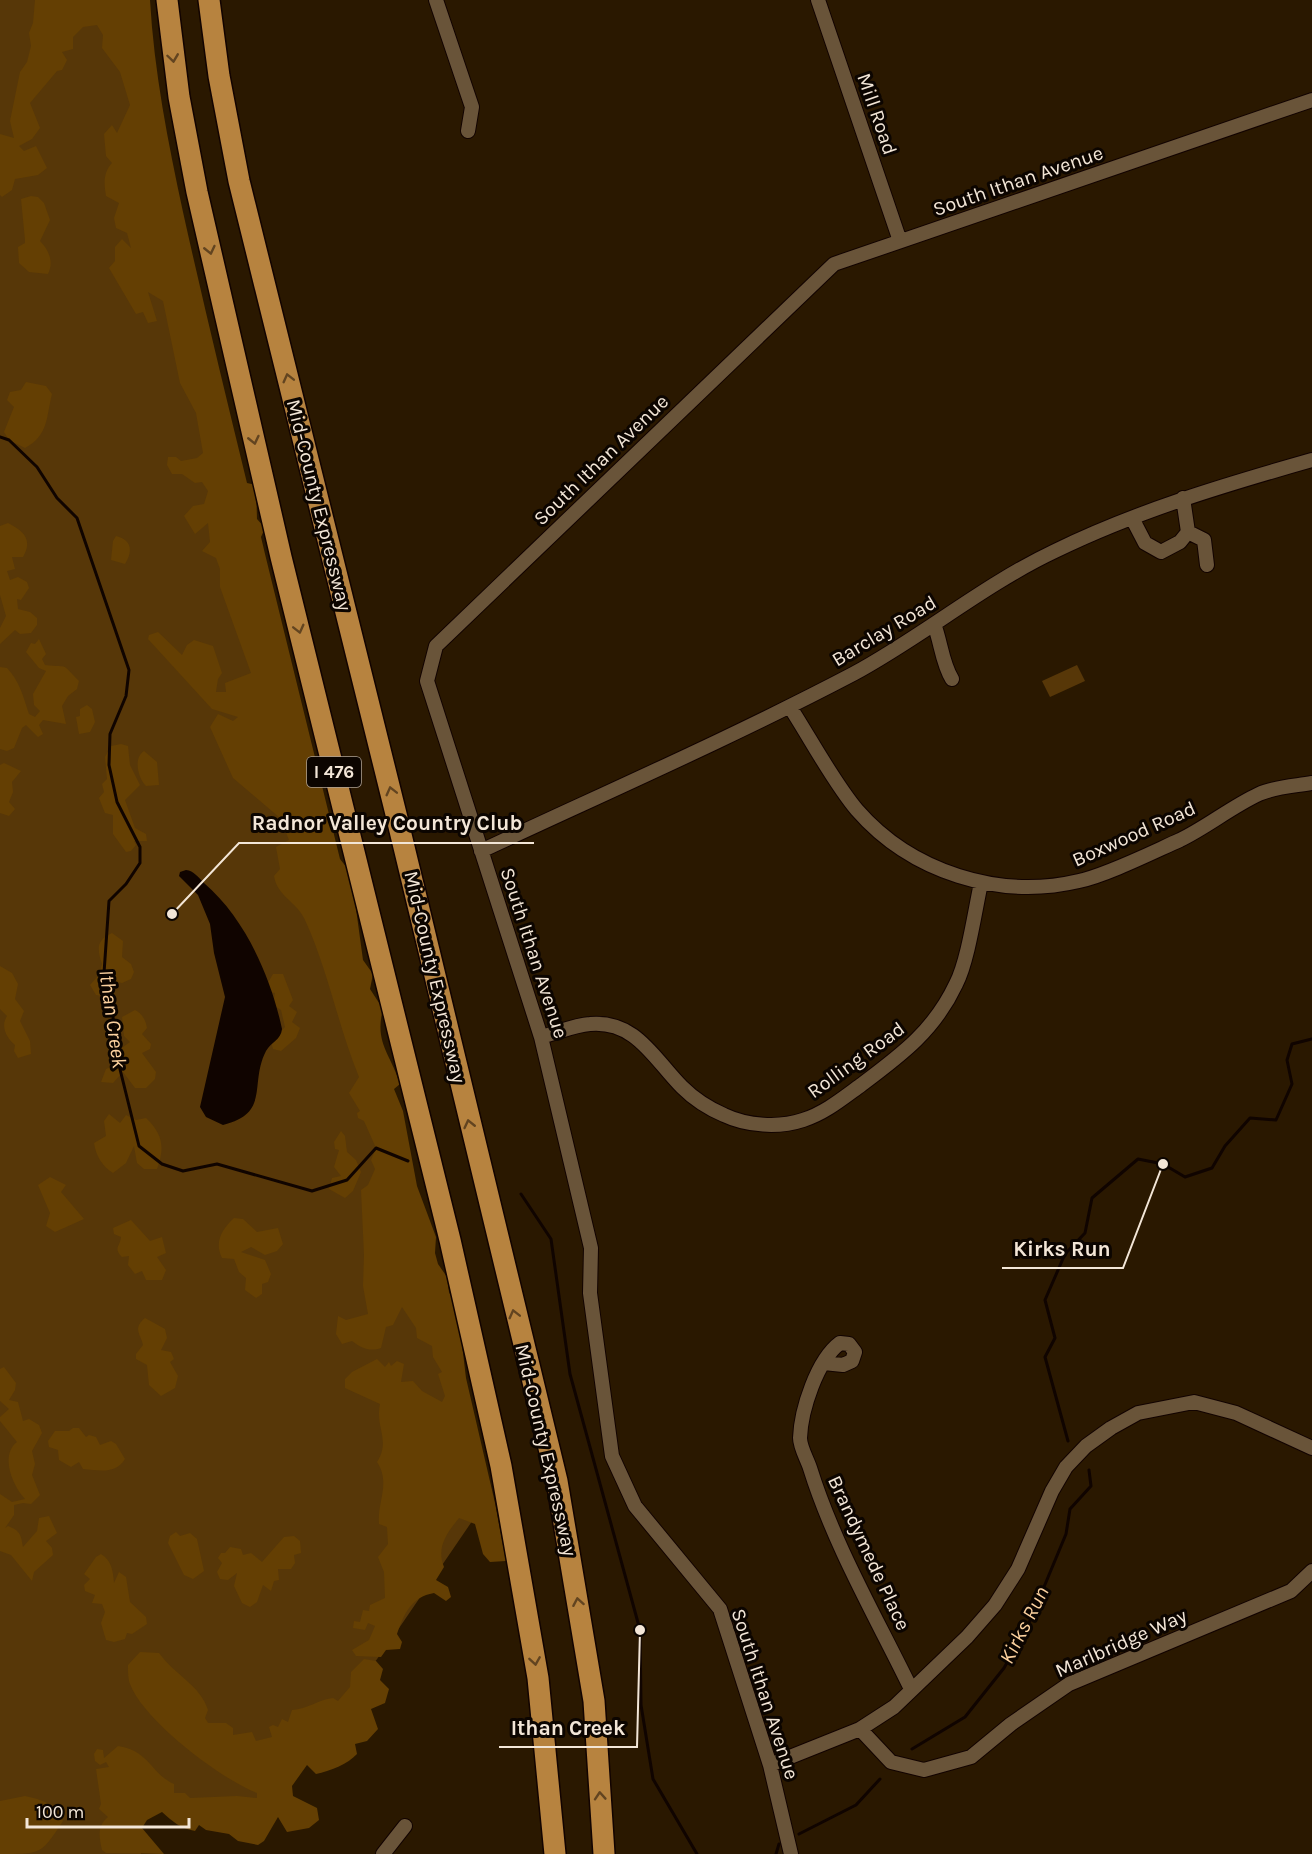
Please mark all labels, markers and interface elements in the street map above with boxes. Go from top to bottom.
one-way arrow [167,54,179,63]
street label: Mill Road [852,70,902,158]
street label: South Ithan Avenue [930,141,1106,221]
one-way arrow [203,244,216,254]
one-way arrow [282,373,295,383]
street label: South Ithan Avenue [529,390,673,530]
street label: Mid-County Expressway [282,397,356,613]
one-way arrow [247,434,260,444]
street label: Barclay Road [828,591,940,671]
one-way arrow [291,624,304,634]
road number: I 476 [307,757,361,787]
one-way arrow [385,786,398,796]
street label: Boxwood Road [1069,797,1199,871]
callout: Radnor Valley Country Club [239,804,534,843]
text: Radnor Valley Country Club [252,811,522,835]
street label: South Ithan Avenue [496,865,572,1041]
street label: Mid-County Expressway [399,869,471,1085]
water label: Ithan Creek [94,968,132,1070]
street label: Rolling Road [803,1017,909,1103]
one-way arrow [464,1119,477,1129]
callout: Kirks Run [1002,1229,1123,1268]
text: Kirks Run [1013,1237,1111,1261]
one-way arrow [509,1309,522,1319]
street label: Mid-County Expressway [510,1342,582,1558]
street label: Brandymede Place [823,1472,915,1634]
water label: Kirks Run [994,1582,1054,1668]
one-way arrow [573,1597,585,1607]
street label: Marlbridge Way [1052,1604,1190,1682]
street label: South Ithan Avenue [727,1606,803,1782]
one-way arrow [528,1655,541,1665]
callout: Ithan Creek [499,1708,637,1747]
text: Ithan Creek [511,1716,626,1740]
scale bar [27,1791,189,1829]
one-way arrow [594,1791,607,1800]
text: 100 m [36,1801,84,1823]

